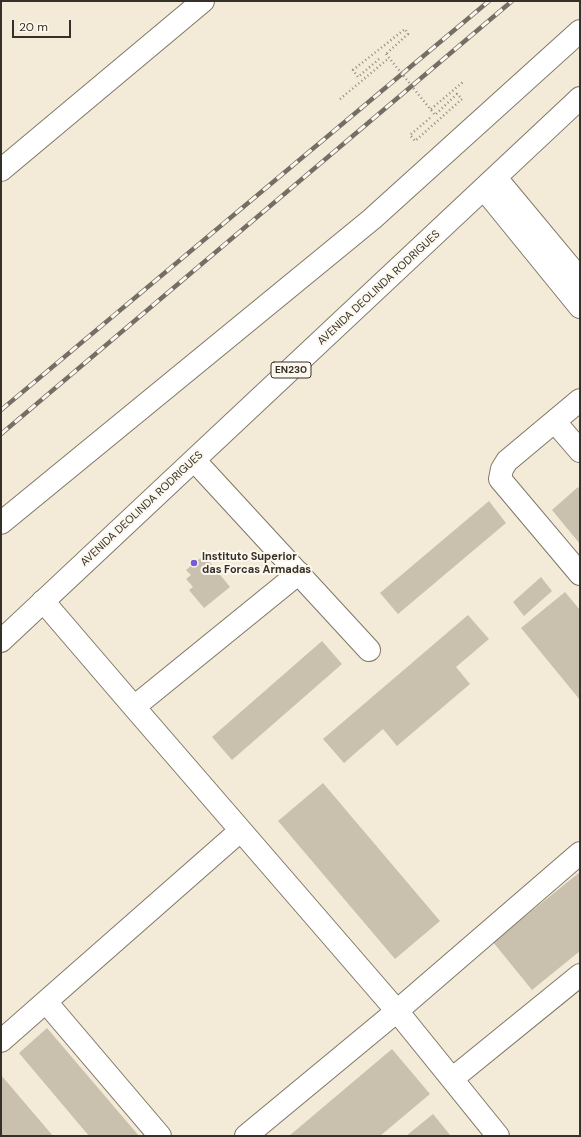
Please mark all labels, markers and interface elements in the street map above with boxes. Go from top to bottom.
scale bar [14,12,73,38]
text: 20 m [19,19,48,35]
street label: AVENIDA DEOLINDA RODRIGUES [315,228,443,348]
road number: EN230 [271,362,311,378]
street label: AVENIDA DEOLINDA RODRIGUES [78,449,206,569]
place label: Instituto Superior das Forcas Armadas [202,550,311,576]
marker: Instituto Superior das Forcas Armadas [189,558,199,568]

